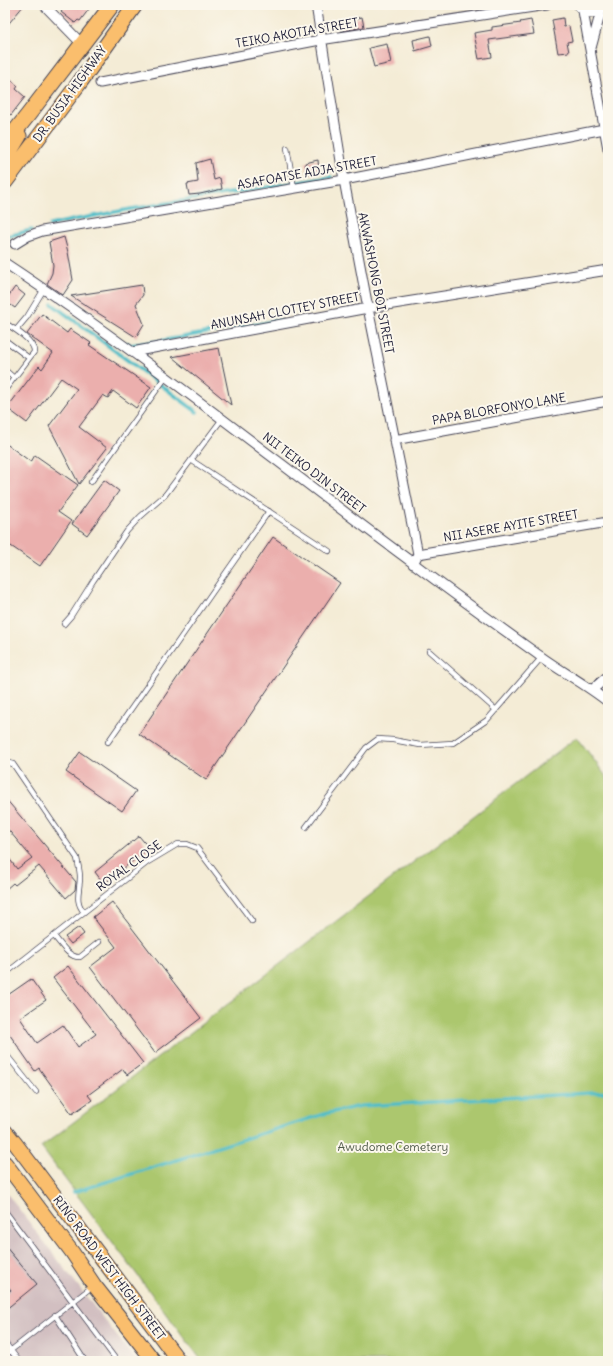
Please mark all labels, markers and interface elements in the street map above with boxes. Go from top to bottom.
street label: TEIKO AKOTIA STREET [234,14,360,51]
street label: DR. BUSIA HIGHWAY [30,42,110,145]
street label: ASAFOATSE ADJA STREET [236,153,378,192]
street label: AKWASHONG BOI STREET [355,211,398,355]
street label: ANUNSAH CLOTTEY STREET [209,289,361,332]
street label: PAPA BLORFONYO LANE [431,389,567,428]
street label: NII TEIKO DIN STREET [260,429,369,516]
street label: NII ASERE AYITE STREET [442,506,580,545]
street label: ROYAL CLOSE [93,837,164,894]
park label: Awudome Cemetery [338,1139,448,1154]
street label: RING ROAD WEST HIGH STREET [50,1193,169,1343]

